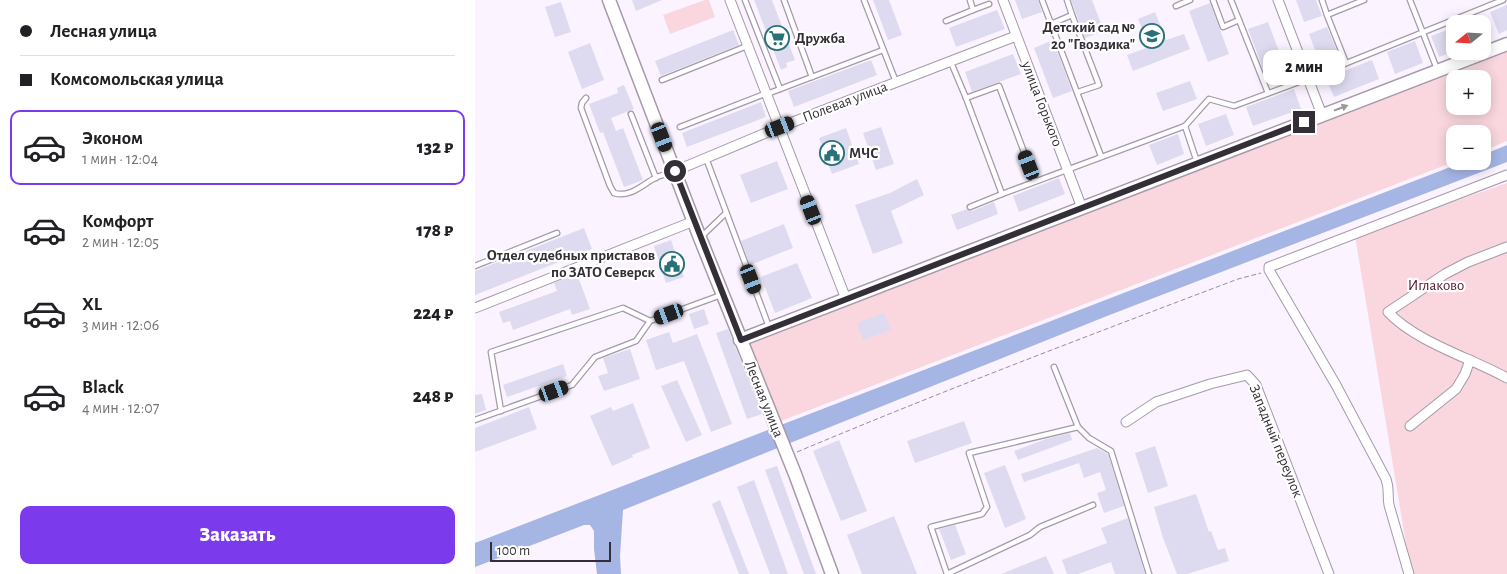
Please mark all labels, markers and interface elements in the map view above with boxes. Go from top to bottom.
north arrow [1446,15,1491,60]
map controls [1446,15,1491,170]
place label: Детский сад № 20 "Гвоздика" [1043,20,1135,52]
text: Лесная улица [50,22,157,41]
school or university icon: Детский сад № 20 "Гвоздика" [1139,23,1165,49]
supermarket icon: Дружба [764,25,790,51]
place label: Дружба [795,31,845,46]
callout: 2 мин [1263,49,1345,84]
street label: улица Горького [1019,58,1065,149]
text: 2 мин [1285,59,1323,75]
text: Комсомольская улица [50,70,224,89]
button: + [1446,70,1491,115]
street label: Полевая улица [801,79,890,125]
one-way arrow [1334,104,1349,112]
route end [1293,111,1315,133]
car [763,115,796,139]
car [649,120,674,154]
icon: car [22,125,67,170]
button: − [1446,125,1491,170]
text: Эконом [82,129,143,148]
text: 132 ₽ [417,138,453,157]
public building icon: МЧС [819,140,845,166]
place label: МЧС [849,146,879,161]
car [1016,148,1041,182]
text: 1 мин · 12:04 [82,151,158,167]
route start [664,160,686,182]
car [798,193,823,227]
icon: car [22,208,67,253]
text: Комфорт [82,212,153,231]
text: 178 ₽ [416,221,453,240]
text: 2 мин · 12:05 [82,234,159,250]
place label: Отдел судебных приставов по ЗАТО Северск [487,248,656,280]
public building icon: Отдел судебных приставов по ЗАТО Северск [659,251,685,277]
car [738,262,763,296]
park label: Иглаково [1408,278,1464,293]
icon: car [22,291,67,336]
text: XL [82,295,102,314]
car [652,302,685,326]
text: 224 ₽ [413,304,453,323]
text: 3 мин · 12:06 [82,317,159,333]
street label: Лесная улица [742,358,786,440]
icon: car [22,374,67,419]
text: Black [82,378,124,397]
car [537,379,570,403]
street label: Западный переулок [1247,382,1306,500]
text: 248 ₽ [413,387,453,406]
text: 4 мин · 12:07 [82,400,159,416]
button: Заказать [20,506,455,564]
scale bar [490,539,611,562]
text: 100 m [497,544,530,558]

